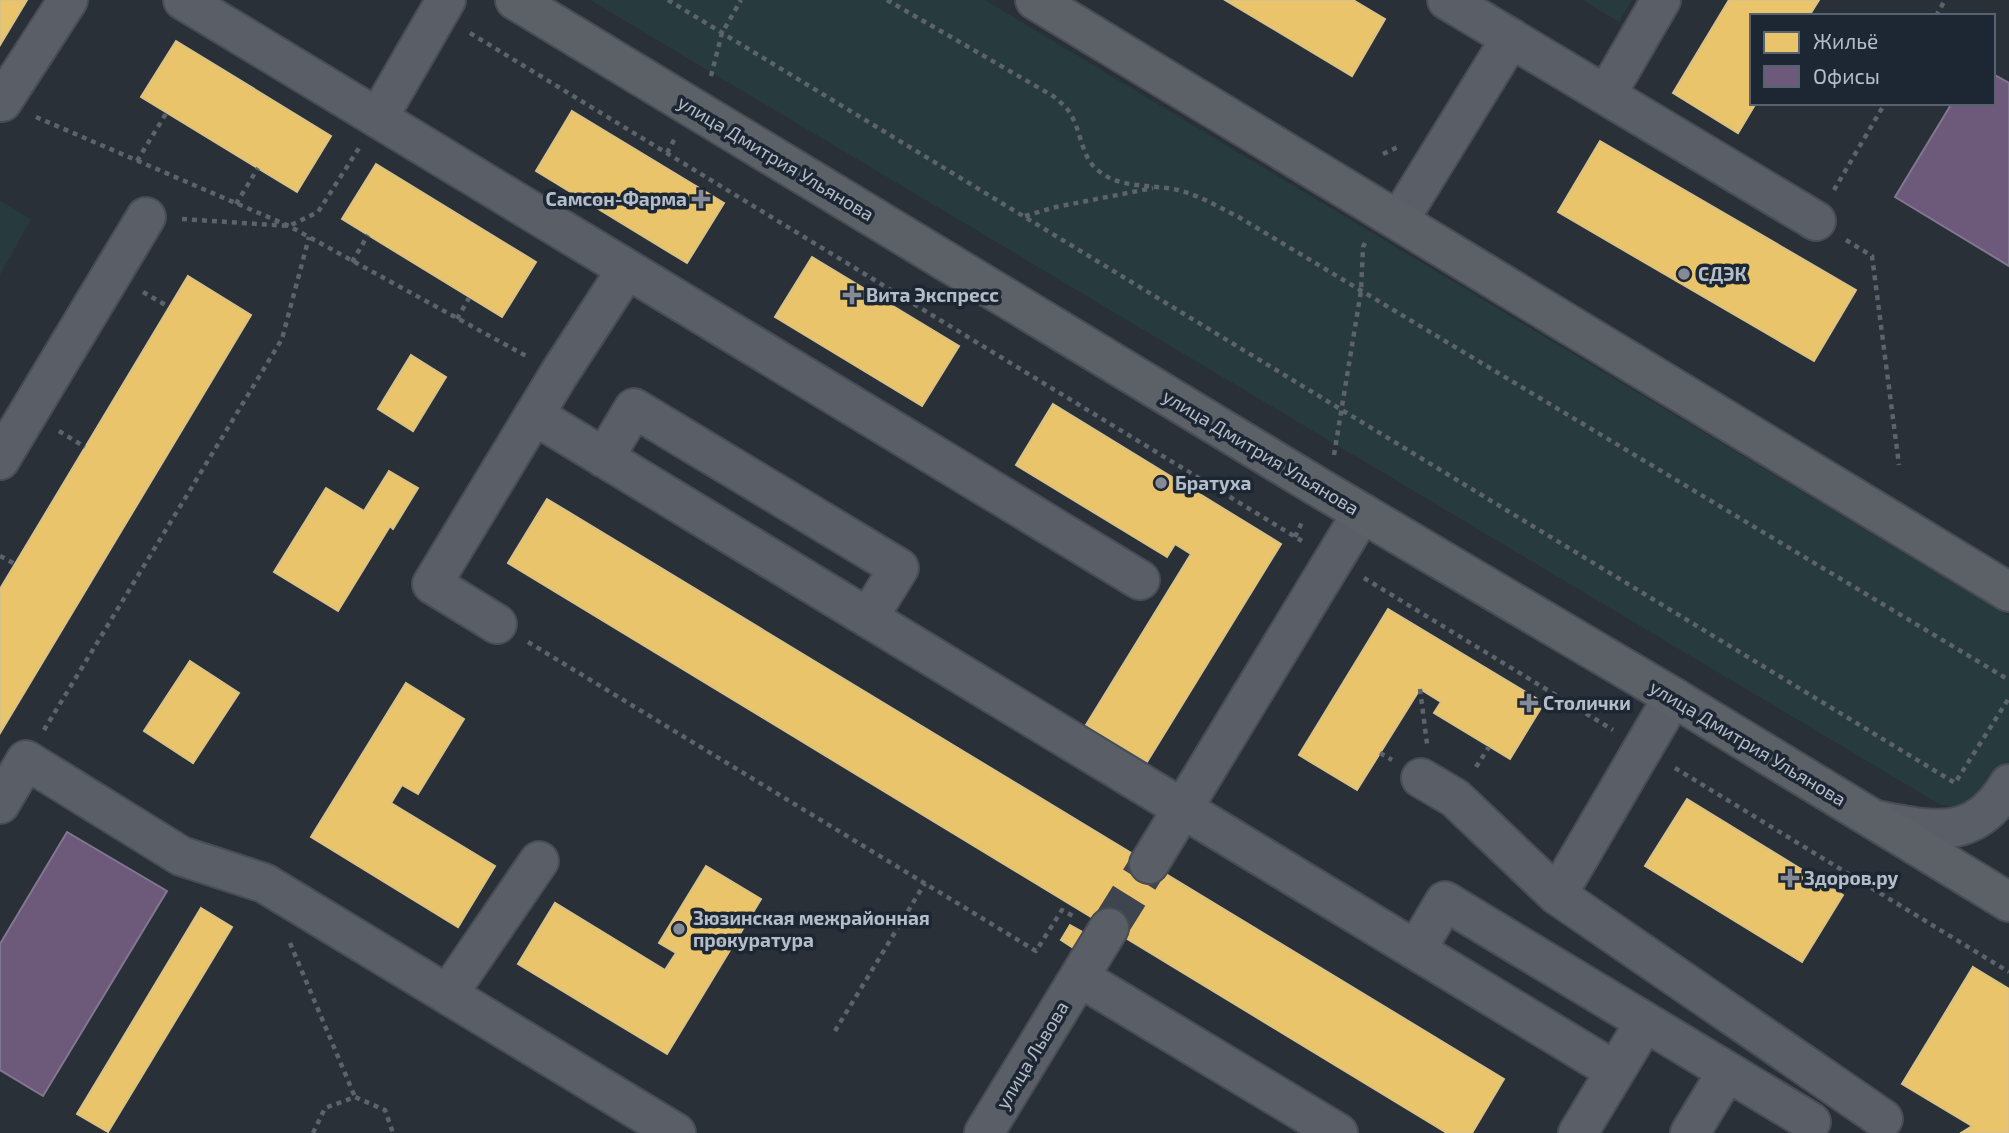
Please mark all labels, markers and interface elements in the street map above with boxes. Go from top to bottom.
legend [1750,14,1995,105]
text: Жильё [1813,28,1878,53]
text: Офисы [1813,63,1880,88]
street label: улица Дмитрия Ульянова [673,90,879,226]
place label: Самсон-Фарма [546,187,687,210]
marker: Самсон-Фарма [693,191,709,207]
place label: СДЭК [1698,262,1747,285]
marker: СДЭК [1676,266,1692,282]
place label: Вита Экспресс [866,283,999,306]
marker: Вита Экспресс [844,287,860,303]
street label: улица Дмитрия Ульянова [1158,384,1364,520]
place label: Братуха [1175,471,1251,494]
marker: Братуха [1153,475,1169,491]
street label: улица Дмитрия Ульянова [1645,675,1851,811]
place label: Столички [1543,691,1631,714]
marker: Столички [1521,695,1537,711]
place label: Здоров.ру [1804,866,1898,889]
marker: Здоров.ру [1782,870,1798,886]
place label: Зюзинская межрайонная прокуратура [693,906,930,951]
marker: Зюзинская межрайонная прокуратура [671,921,687,937]
street label: улица Львова [990,997,1074,1113]

